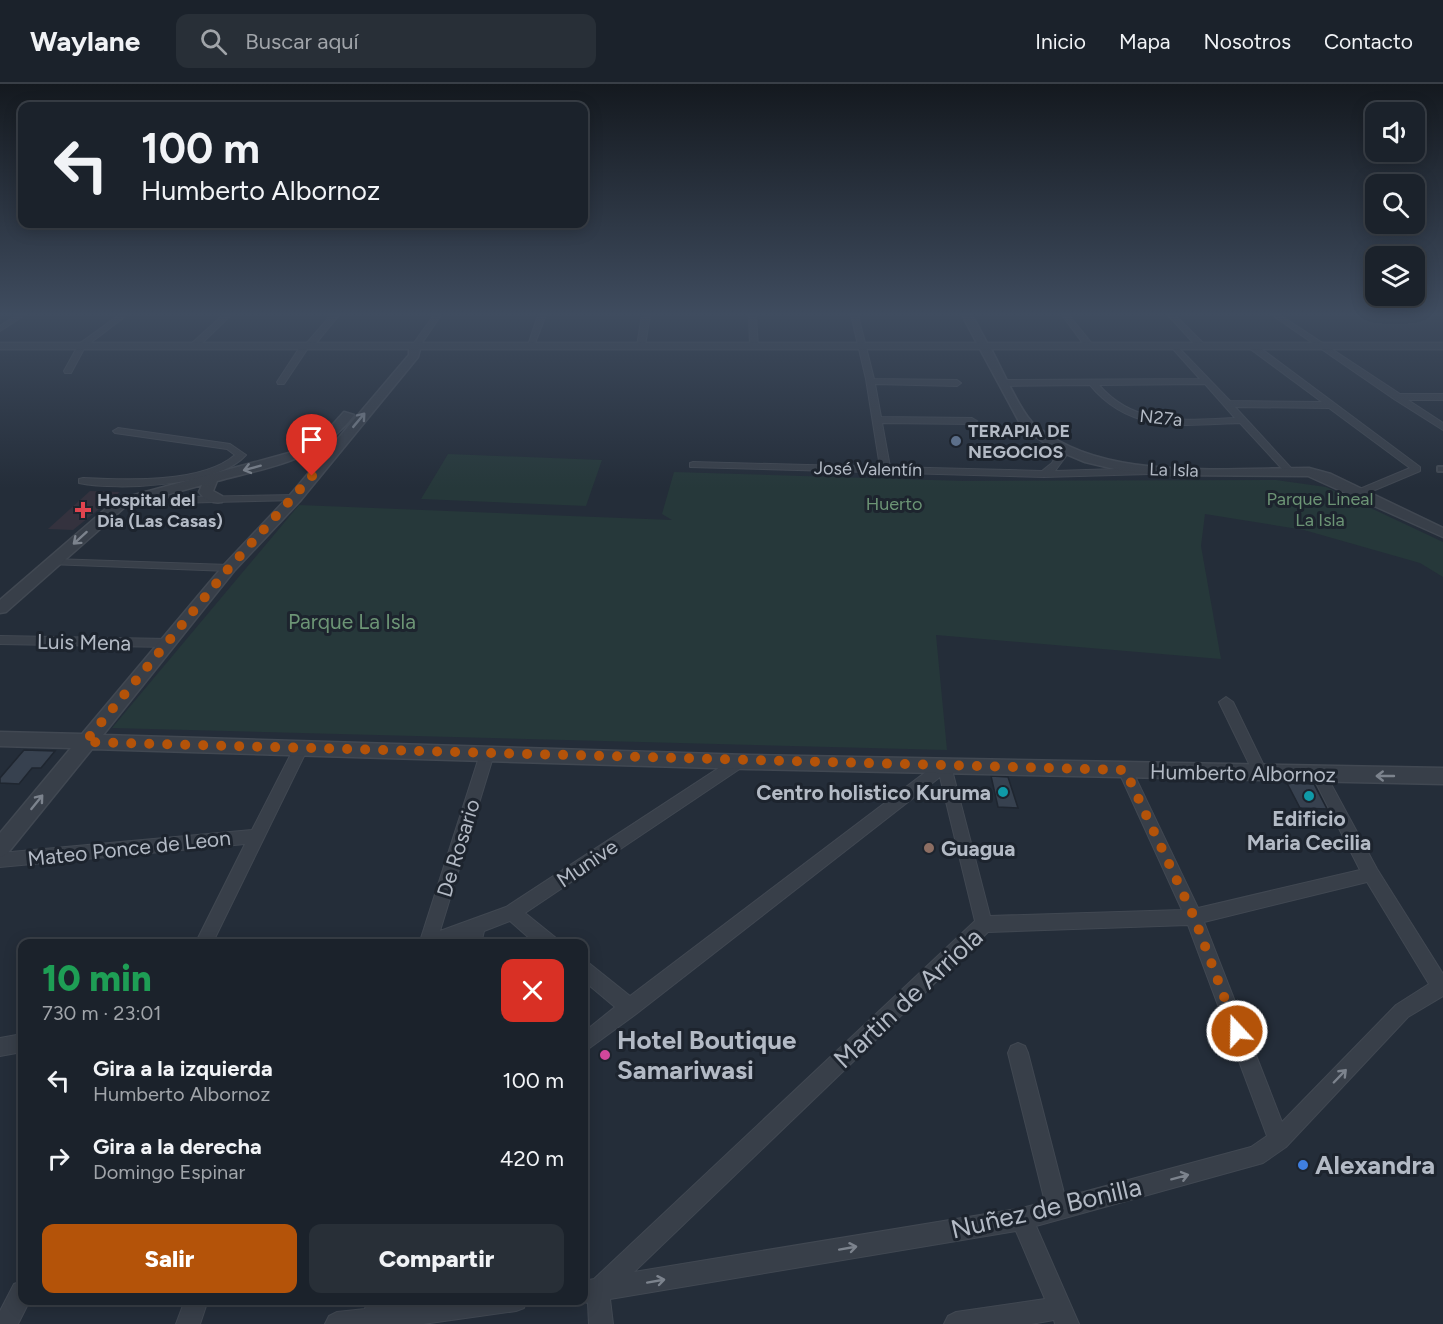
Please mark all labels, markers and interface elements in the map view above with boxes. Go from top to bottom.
search box [176,14,596,68]
text: Waylane [30,24,140,58]
icon: search [197,25,230,58]
text: Buscar aquí [245,28,359,55]
text: Inicio [1035,29,1086,54]
text: Mapa [1119,29,1171,54]
text: Nosotros [1204,29,1291,54]
text: Contacto [1324,29,1413,54]
map controls [1365,102,1425,306]
button: sound [1365,102,1425,162]
text: 100 m [141,123,260,174]
icon: left [42,126,120,204]
text: Humberto Albornoz [141,174,380,207]
button: search [1365,174,1425,234]
button: layers [1365,246,1425,306]
street label: N27a [1139,405,1183,431]
one-way arrow [352,413,366,428]
pin [286,414,337,476]
place label: TERAPIA DE NEGOCIOS [968,420,1070,463]
icon: arrive [295,423,328,456]
marker: TERAPIA DE NEGOCIOS [949,434,963,448]
street label: José Valentín [814,457,922,481]
street label: La Isla [1149,458,1199,482]
one-way arrow [243,463,262,474]
park label: Parque Lineal La Isla [1267,488,1373,531]
place label: Hospital del Dia (Las Casas) [97,489,223,532]
park label: Huerto [866,493,922,515]
marker: Hospital del Dia (Las Casas) [74,501,92,519]
one-way arrow [73,531,88,545]
park label: Parque La Isla [288,609,416,634]
street label: Luis Mena [37,629,131,655]
street label: Humberto Albornoz [1150,759,1336,787]
one-way arrow [1375,770,1395,781]
place label: Centro holistico Kuruma [756,780,991,805]
marker: Centro holistico Kuruma [996,785,1010,799]
marker: Edificio Maria Cecilia [1302,789,1316,803]
one-way arrow [30,794,43,810]
street label: De Rosario [431,796,485,900]
place label: Edificio Maria Cecilia [1247,806,1371,855]
street label: Mateo Ponce de Leon [26,825,232,871]
street label: Munive [552,834,622,892]
place label: Guagua [941,836,1015,861]
marker: Guagua [922,841,936,855]
street label: Martin de Arriola [827,921,989,1075]
text: 10 min [42,957,152,1000]
button: close [501,959,564,1022]
position arrow [1205,999,1269,1063]
text: 730 m · 23:01 [42,1001,162,1025]
place label: Hotel Boutique Samariwasi [617,1024,796,1086]
marker: Hotel Boutique Samariwasi [598,1048,612,1062]
text: Gira a la izquierda [93,1055,273,1082]
icon: left [42,1064,75,1097]
text: 100 m [503,1067,564,1094]
one-way arrow [1332,1069,1347,1084]
text: Humberto Albornoz [93,1082,270,1106]
text: Gira a la derecha [93,1133,262,1160]
icon: right [42,1142,75,1175]
text: 420 m [500,1145,564,1172]
place label: Alexandra [1315,1149,1435,1181]
marker: Alexandra [1296,1158,1310,1172]
text: Domingo Espinar [93,1160,245,1184]
one-way arrow [1170,1170,1189,1182]
street label: Nuñez de Bonilla [948,1171,1144,1245]
button: Salir [42,1224,297,1293]
button: Compartir [309,1224,564,1293]
one-way arrow [838,1242,858,1253]
one-way arrow [646,1275,665,1286]

